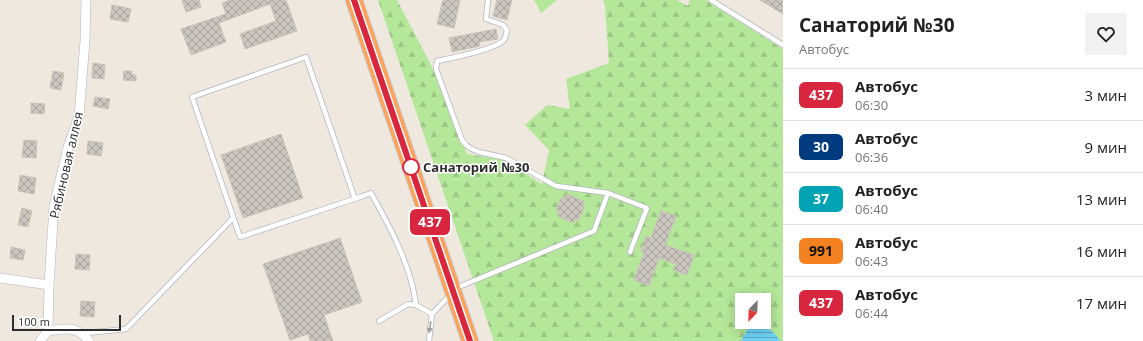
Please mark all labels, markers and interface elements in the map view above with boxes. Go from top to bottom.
text: Санаторий №30 [799,12,955,38]
button: heart [1085,13,1127,55]
text: Автобус [799,40,849,58]
text: Автобус [855,76,918,96]
text: 437 [809,85,833,104]
text: 3 мин [1084,85,1127,105]
text: 06:30 [855,96,888,114]
street label: Рябиновая аллея [45,110,87,220]
text: Автобус [855,128,918,148]
text: 30 [813,137,829,156]
text: 9 мин [1084,137,1127,157]
text: 06:36 [855,148,888,166]
marker: Санаторий №30 [402,158,420,176]
place label: Санаторий №30 [423,158,529,176]
text: Автобус [855,180,918,200]
text: 37 [813,189,829,208]
text: 13 мин [1076,189,1127,209]
text: 06:40 [855,200,888,218]
line badge: 437 [407,209,453,235]
text: 437 [418,212,442,231]
text: Автобус [855,232,918,252]
text: 991 [809,241,833,260]
text: 16 мин [1076,241,1127,261]
text: 06:43 [855,252,888,270]
text: Автобус [855,284,918,304]
north arrow [735,293,771,329]
map controls [735,293,771,329]
text: 437 [809,293,833,312]
text: 17 мин [1076,293,1127,313]
text: 06:44 [855,304,888,322]
scale bar [12,313,121,332]
text: 100 m [18,314,50,329]
one-way arrow [427,321,433,334]

